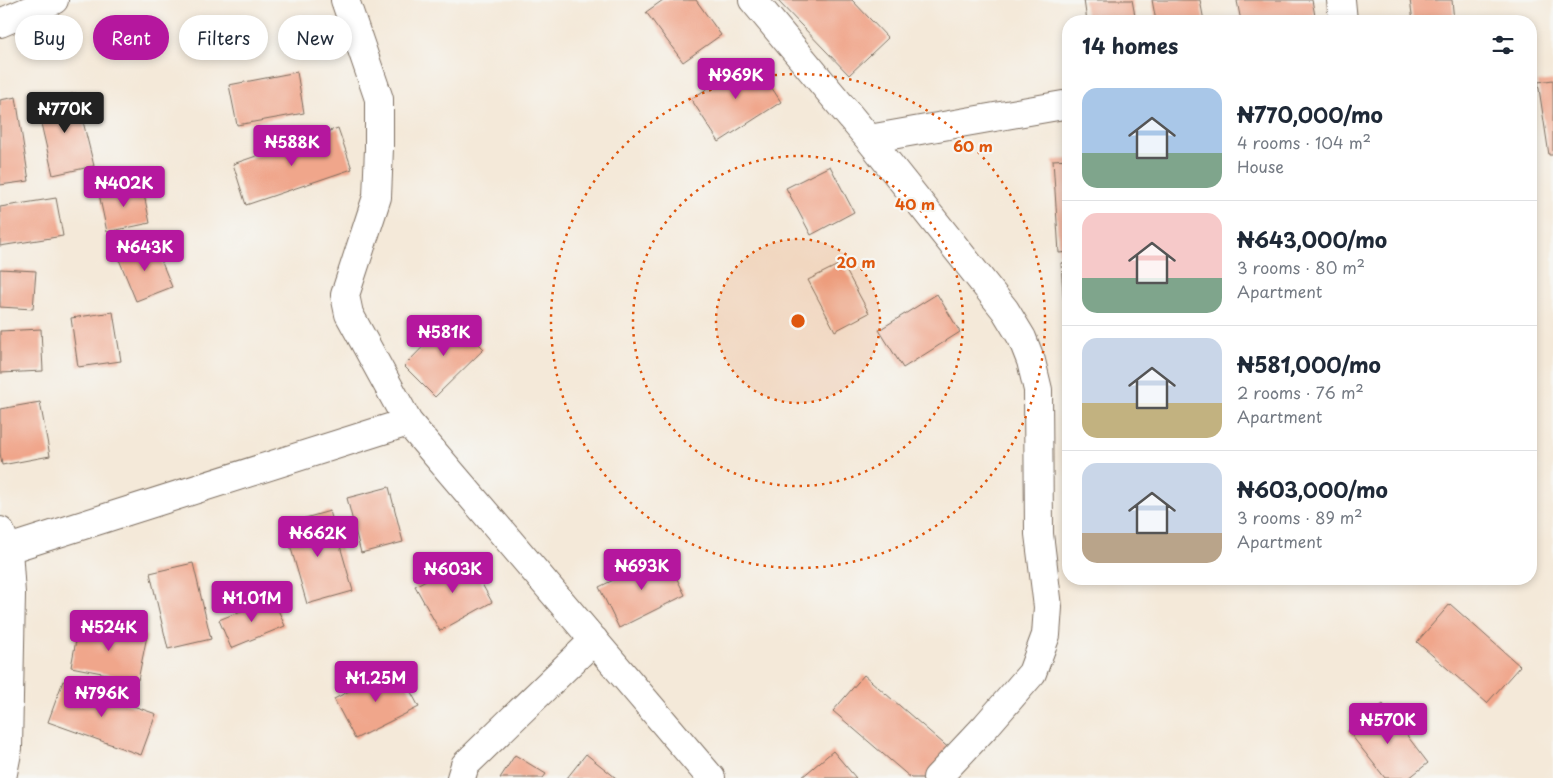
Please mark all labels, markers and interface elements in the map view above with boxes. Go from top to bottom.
chip: Buy [15,15,83,60]
chip: Rent [93,15,169,60]
chip: Filters [179,15,268,60]
chip: New [278,15,352,60]
text: 14 homes [1082,29,1178,61]
icon: filters [1489,31,1517,59]
pin: ₦969K [701,58,771,100]
text: ₦969K [709,62,763,86]
pin: ₦770K [30,92,100,134]
text: ₦770K [38,96,92,120]
text: ₦770,000/mo [1237,98,1383,130]
icon: home [1122,108,1182,168]
pin: ₦588K [257,124,327,167]
text: ₦588K [264,129,320,153]
text: 4 rooms · 104 m² [1237,130,1371,154]
text: 60 m [953,134,993,157]
text: House [1237,154,1284,178]
pin: ₦402K [89,166,159,208]
text: ₦402K [95,170,153,194]
text: 40 m [895,192,935,215]
text: ₦643,000/mo [1237,223,1387,255]
pin: ₦643K [110,230,180,272]
icon: home [1122,233,1182,293]
text: ₦643K [117,234,173,258]
text: 20 m [837,250,875,273]
text: 3 rooms · 80 m² [1237,255,1365,279]
text: Apartment [1237,279,1322,303]
centre of rings [789,312,807,330]
pin: ₦581K [409,314,479,357]
text: ₦581K [418,319,470,343]
text: ₦581,000/mo [1237,348,1381,380]
icon: home [1122,358,1182,418]
text: 2 rooms · 76 m² [1237,380,1364,404]
text: Apartment [1237,404,1322,428]
text: ₦603,000/mo [1237,473,1388,505]
icon: home [1122,483,1182,543]
text: 3 rooms · 89 m² [1237,505,1362,529]
pin: ₦662K [283,516,353,558]
text: ₦662K [289,520,347,544]
text: Apartment [1237,529,1322,553]
pin: ₦693K [607,548,677,591]
pin: ₦603K [418,552,488,594]
text: ₦693K [615,553,669,577]
text: ₦603K [424,556,482,580]
pin: ₦1.01M [211,580,293,623]
text: ₦1.01M [223,585,281,609]
pin: ₦524K [74,610,144,652]
text: ₦524K [81,614,137,638]
pin: ₦1.25M [335,660,417,703]
text: ₦1.25M [346,665,406,689]
pin: ₦796K [67,676,137,718]
text: ₦796K [75,680,129,704]
pin: ₦570K [1353,702,1423,745]
text: ₦570K [1360,707,1416,731]

